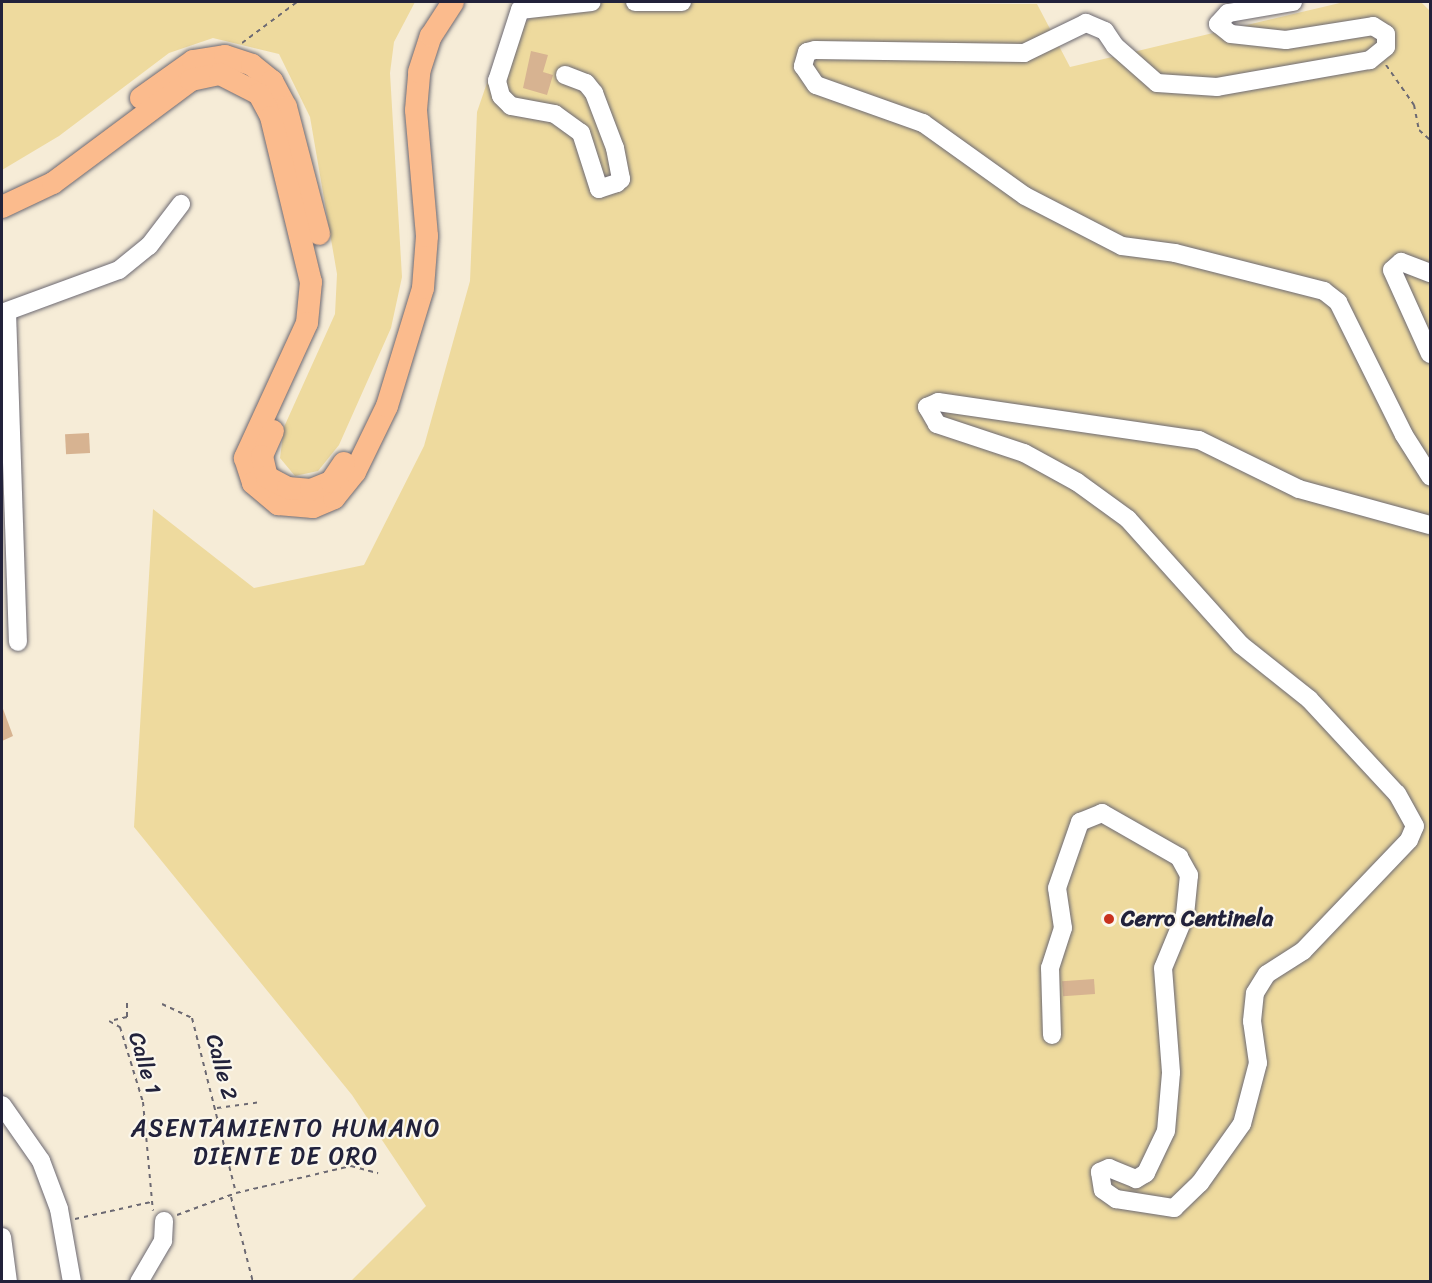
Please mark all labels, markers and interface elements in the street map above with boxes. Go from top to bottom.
place label: Cerro Centinela [1121,906,1273,932]
marker: Cerro Centinela [1102,912,1116,926]
street label: Calle 1 [123,1029,167,1097]
street label: Calle 2 [201,1031,243,1103]
district label: ASENTAMIENTO HUMANO DIENTE DE ORO [132,1115,440,1171]

